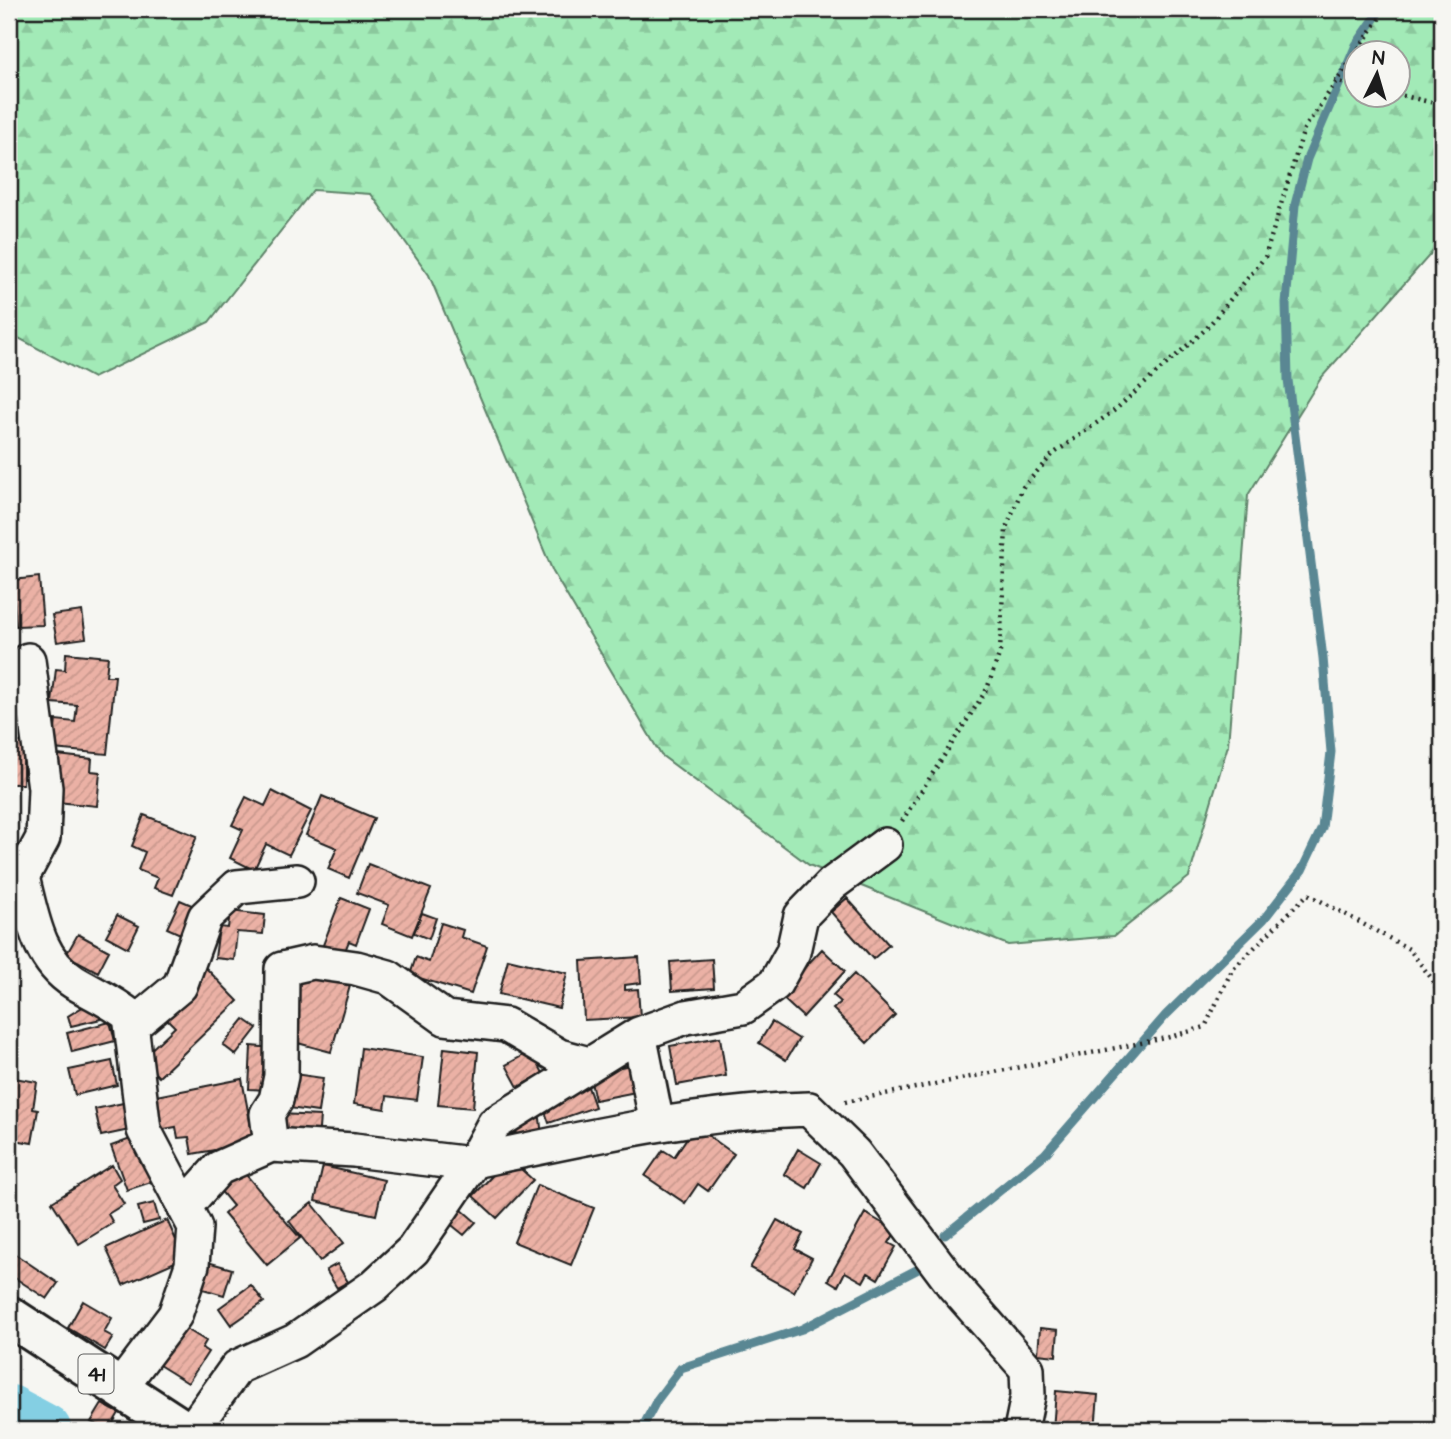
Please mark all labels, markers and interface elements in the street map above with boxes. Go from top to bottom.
north arrow [1342,38,1412,108]
text: N [1371,45,1386,73]
road number: 41 [78,1354,114,1394]

